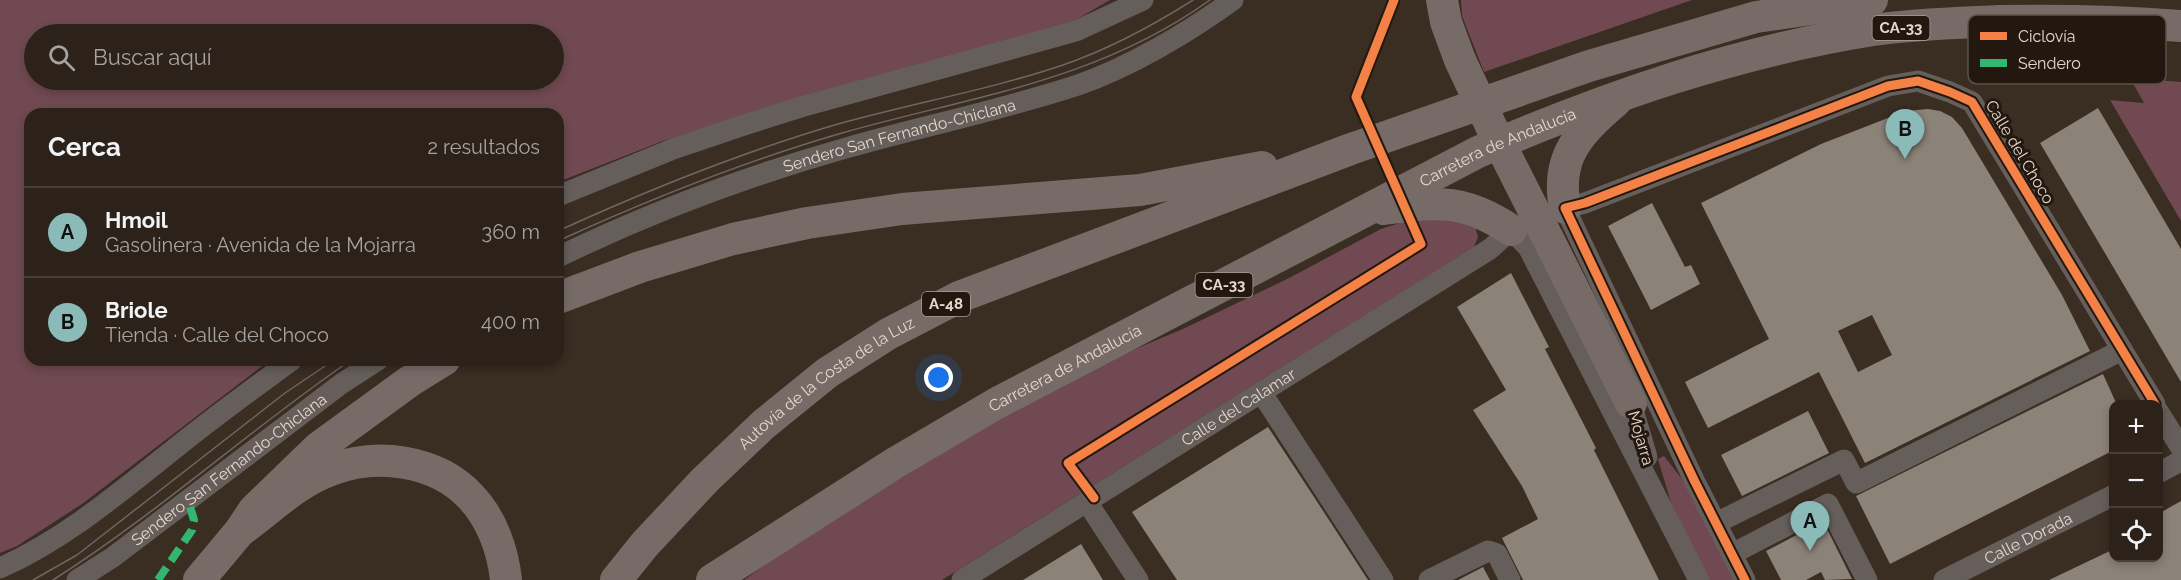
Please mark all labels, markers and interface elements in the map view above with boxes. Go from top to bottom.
legend [1968,15,2166,84]
road number: CA-33 [1872,16,1930,40]
search box [24,24,564,90]
text: Ciclovía [2018,27,2076,46]
icon: search [45,41,78,74]
text: Buscar aquí [93,44,212,70]
text: Sendero [2018,54,2081,73]
street label: Sendero San Fernando-Chiclana [781,95,1017,176]
street label: Calle del Choco [1982,97,2058,207]
street label: Carretera de Andalucía [1416,104,1578,190]
pin: B [1886,110,1924,159]
text: Cerca [48,132,121,162]
text: 2 resultados [427,135,540,159]
text: Hmoil [105,207,168,233]
text: A [61,220,74,244]
text: 360 m [482,220,540,244]
text: Gasolinera · Avenida de la Mojarra [105,233,416,257]
road number: CA-33 [1196,273,1252,297]
road number: A-48 [922,292,970,316]
text: Briole [105,297,168,323]
text: B [61,310,74,334]
text: 400 m [481,310,540,334]
street label: Autovía de la Costa de la Luz [734,312,918,453]
street label: Carretera de Andalucía [985,320,1144,415]
text: Tienda · Calle del Choco [105,323,329,347]
your location [924,363,953,392]
street label: Calle del Calamar [1178,364,1299,450]
street label: Sendero San Fernando-Chiclana [127,389,330,549]
map controls [2109,400,2163,562]
button: + [2109,400,2163,454]
street label: Mojarra [1624,409,1658,467]
button: − [2109,454,2163,508]
pin: A [1790,502,1830,551]
street label: Calle Dorada [1981,508,2075,568]
button: locate [2109,508,2163,562]

